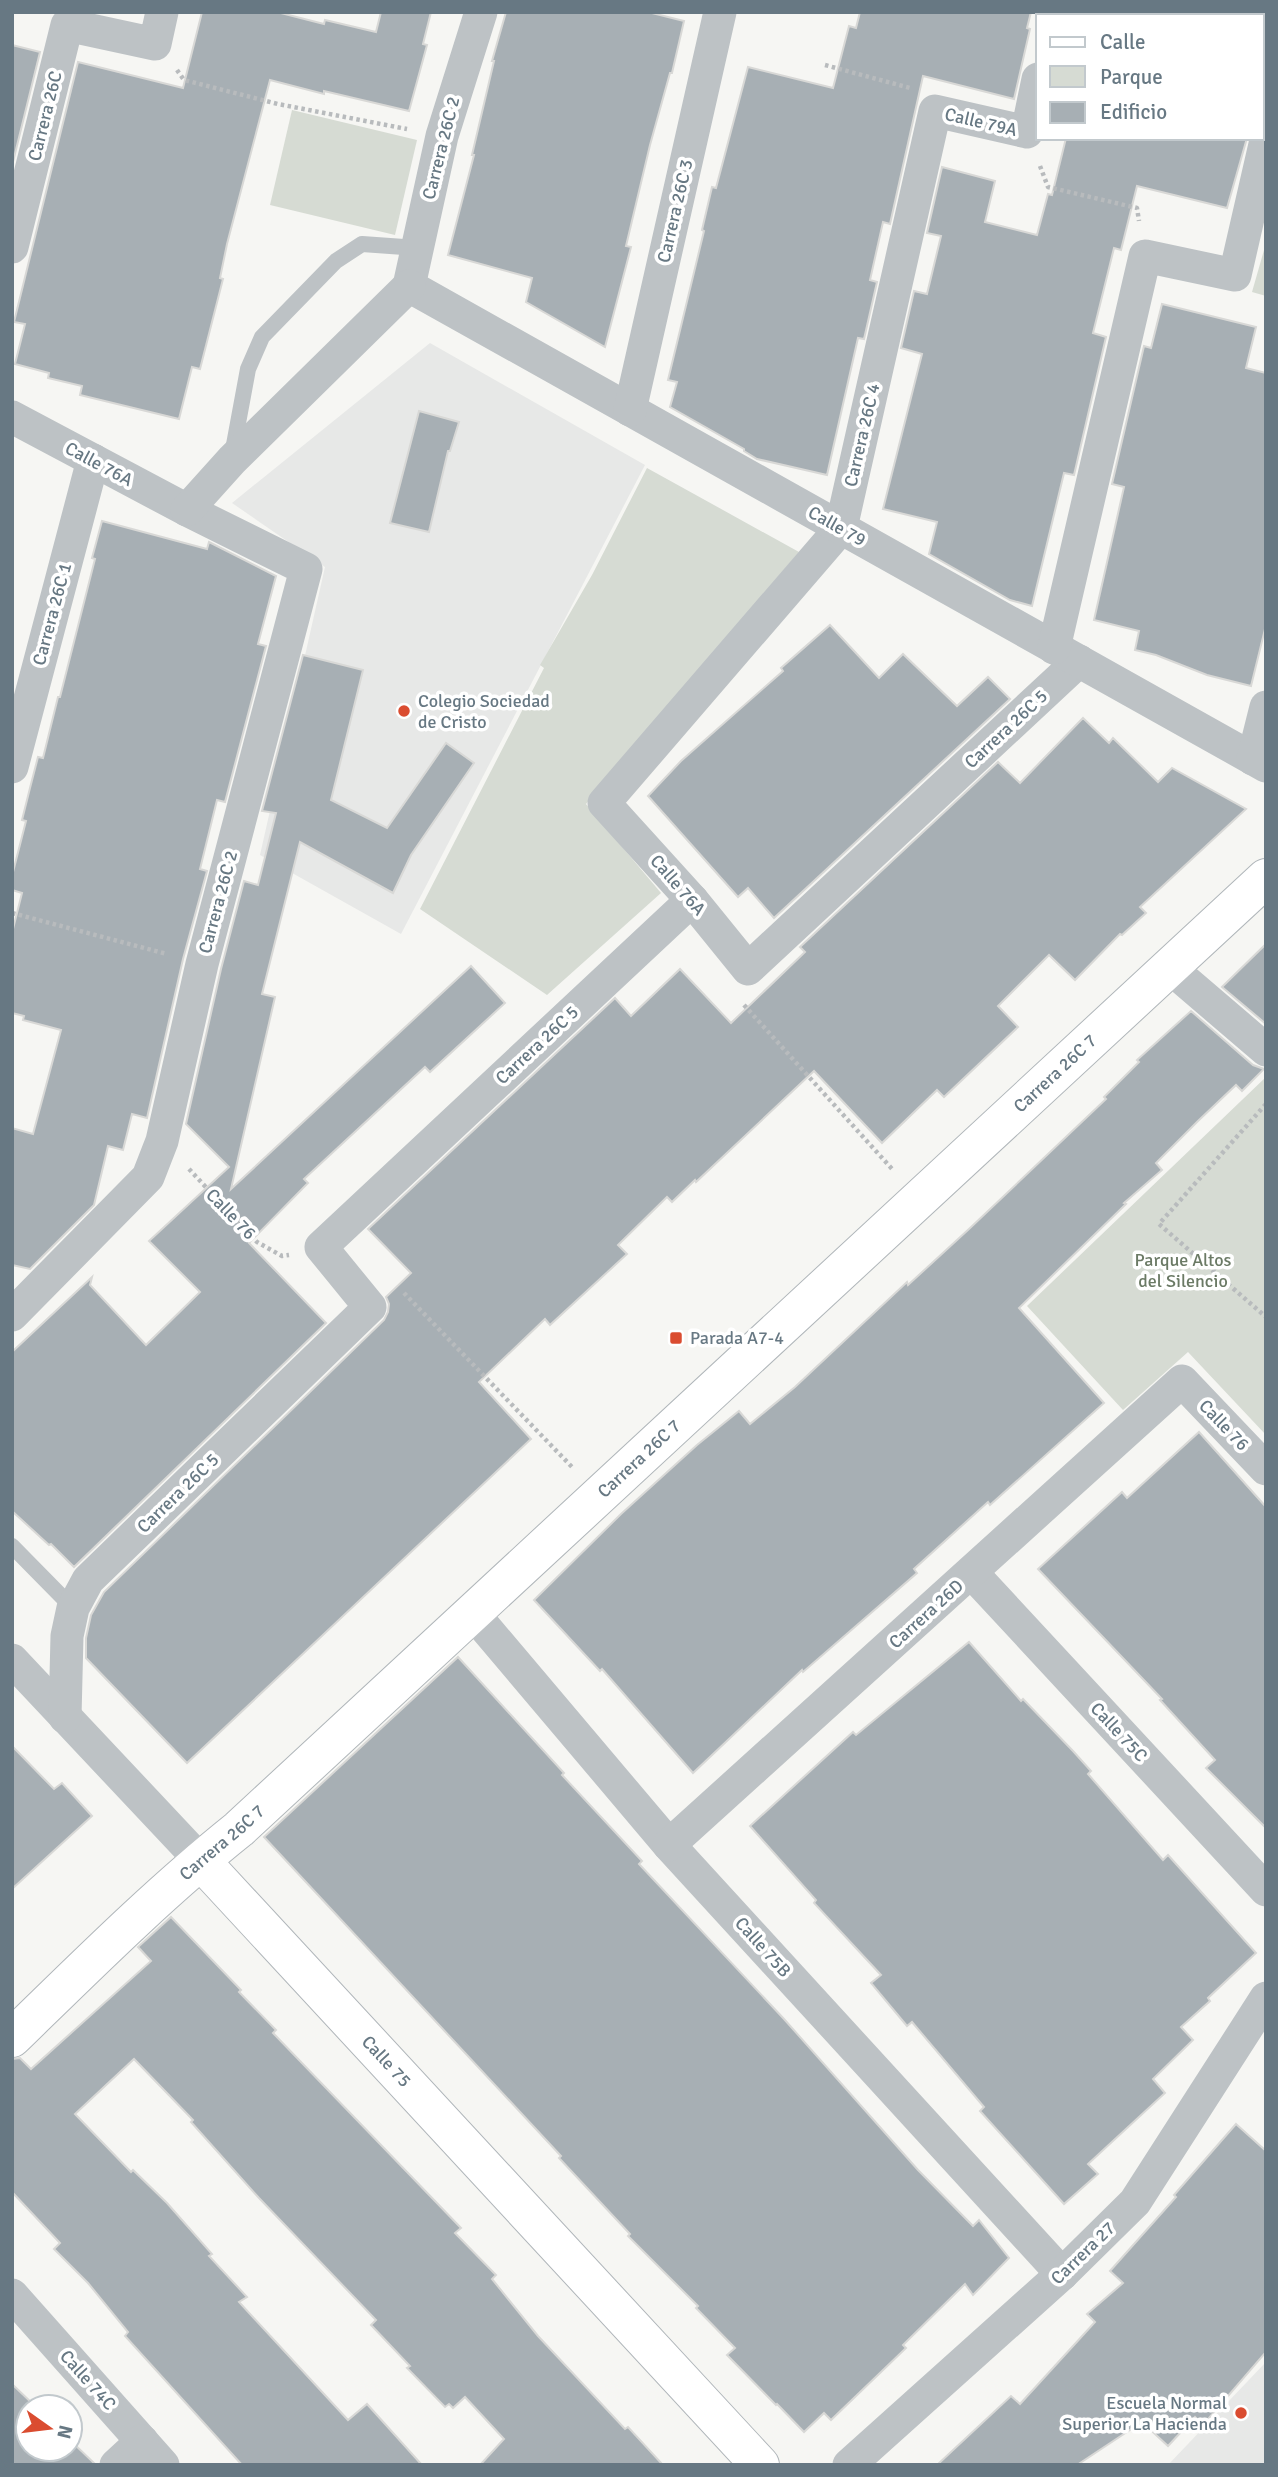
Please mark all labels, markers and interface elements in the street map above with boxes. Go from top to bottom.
legend [1036,14,1264,140]
text: Calle [1100,29,1146,55]
text: Parque [1100,64,1163,90]
street label: Carrera 26C [23,69,67,163]
street label: Carrera 26C 2 [418,94,464,202]
text: Edificio [1100,99,1167,125]
street label: Calle 79A [943,103,1019,141]
street label: Carrera 26C 3 [652,157,698,265]
street label: Carrera 26C 4 [839,381,885,489]
street label: Calle 76A [61,437,137,491]
street label: Calle 79 [804,501,870,551]
street label: Carrera 26C 1 [28,560,76,668]
street label: Carrera 26C 5 [960,685,1052,773]
place label: Colegio Sociedad de Cristo [418,690,550,733]
marker: Colegio Sociedad de Cristo [396,703,412,719]
street label: Carrera 26C 2 [194,848,242,956]
street label: Calle 76A [646,850,710,920]
street label: Carrera 26C 5 [491,1001,583,1089]
street label: Carrera 26C 7 [1009,1029,1101,1117]
street label: Calle 76 [201,1184,261,1244]
park label: Parque Altos del Silencio [1135,1249,1232,1292]
place label: Parada A7-4 [690,1327,784,1349]
marker: Parada A7-4 [668,1330,684,1346]
street label: Calle 76 [1194,1395,1254,1455]
street label: Carrera 26C 7 [593,1415,685,1502]
street label: Carrera 26C 5 [132,1448,224,1538]
street label: Carrera 26D [884,1575,968,1653]
street label: Calle 75C [1086,1698,1152,1766]
street label: Carrera 26C 7 [175,1800,269,1885]
street label: Calle 75B [730,1912,796,1982]
street label: Calle 75 [357,2031,416,2092]
street label: Carrera 27 [1046,2217,1120,2289]
street label: Calle 74C [55,2345,121,2415]
place label: Escuela Normal Superior La Hacienda [1062,2392,1227,2435]
north arrow [14,2393,84,2463]
marker: Escuela Normal Superior La Hacienda [1233,2405,1249,2421]
text: N [51,2423,78,2441]

